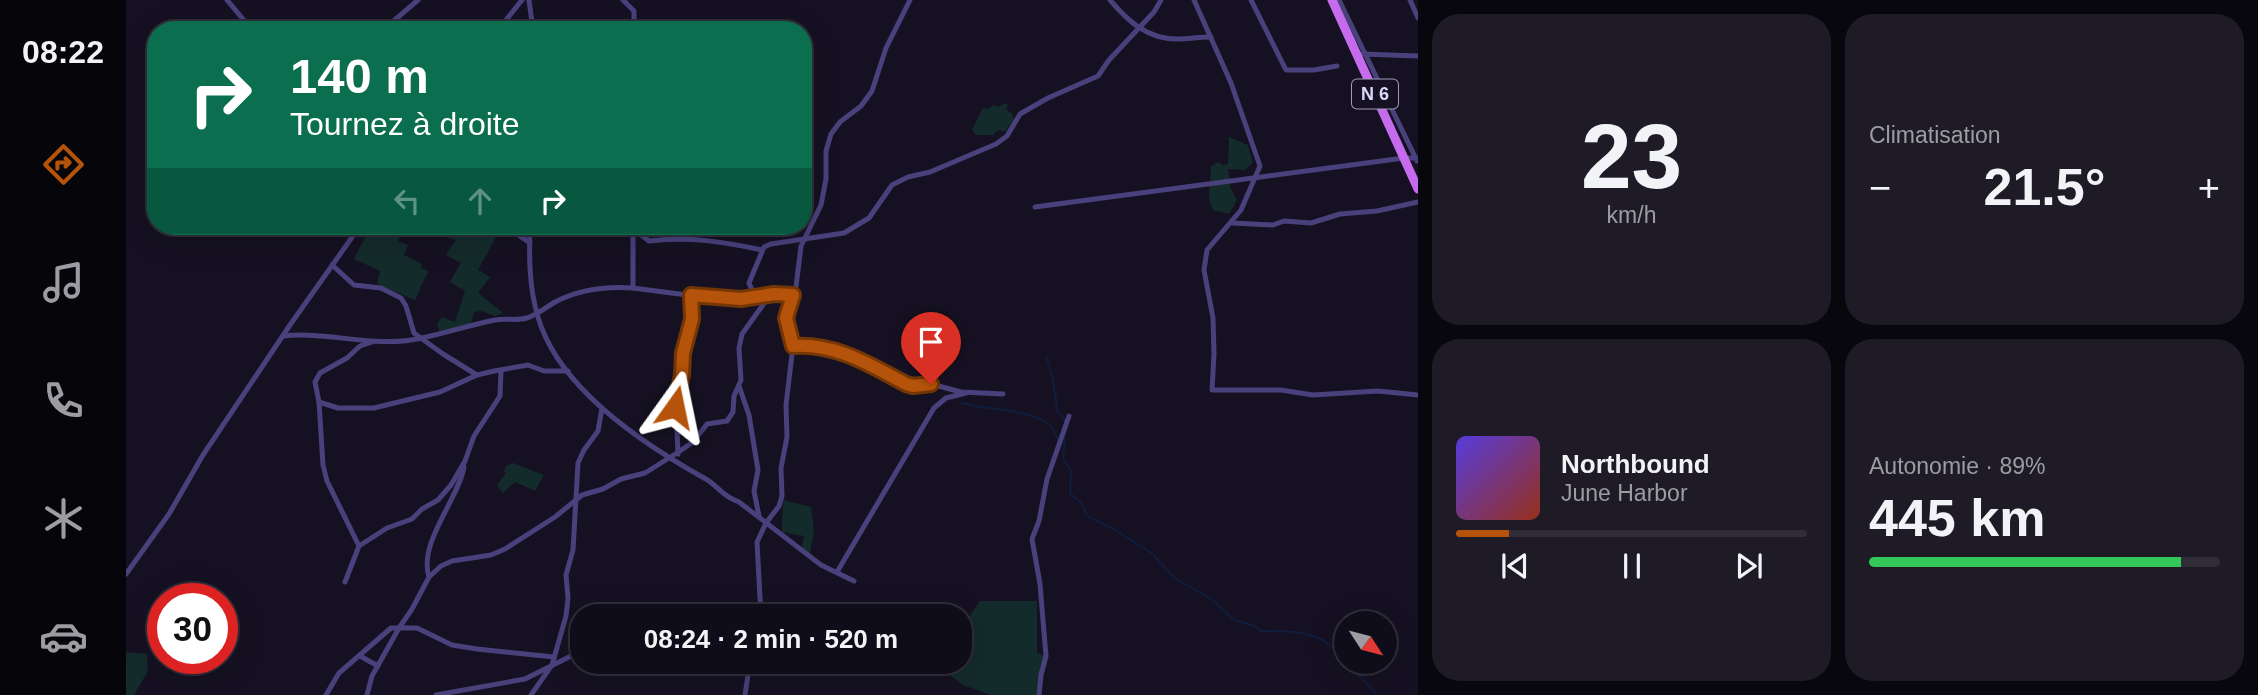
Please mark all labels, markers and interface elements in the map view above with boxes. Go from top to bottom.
text: 08:22 [22,34,104,70]
icon: right [175,49,266,140]
text: 140 m [290,49,429,103]
road number: N 6 [1352,80,1398,108]
text: Tournez à droite [290,106,519,142]
text: 23 [1581,106,1682,207]
text: Climatisation [1869,122,2001,148]
icon: directions [39,140,88,189]
text: 21.5° [1983,158,2106,216]
text: − [1869,167,1891,209]
text: + [2198,167,2220,209]
icon: left [388,182,426,220]
icon: ahead [461,182,499,220]
icon: right [534,182,572,220]
text: km/h [1607,202,1656,228]
icon: music [39,258,88,307]
pin [901,312,961,384]
icon: arrive [912,323,950,361]
position arrow [638,370,712,444]
icon: phone [39,376,88,425]
text: Northbound [1561,449,1710,479]
text: Autonomie · 89% [1869,453,2045,479]
text: June Harbor [1561,480,1688,506]
text: 445 km [1869,489,2045,547]
icon: climate [39,494,88,543]
icon: previous [1496,547,1534,585]
icon: pause [1613,547,1651,585]
icon: next [1730,547,1768,585]
speed limit sign: 30 [147,583,238,674]
north arrow [1334,611,1396,674]
map controls [1334,611,1397,674]
icon: car [39,612,88,661]
text: 08:24 · 2 min · 520 m [644,624,898,654]

